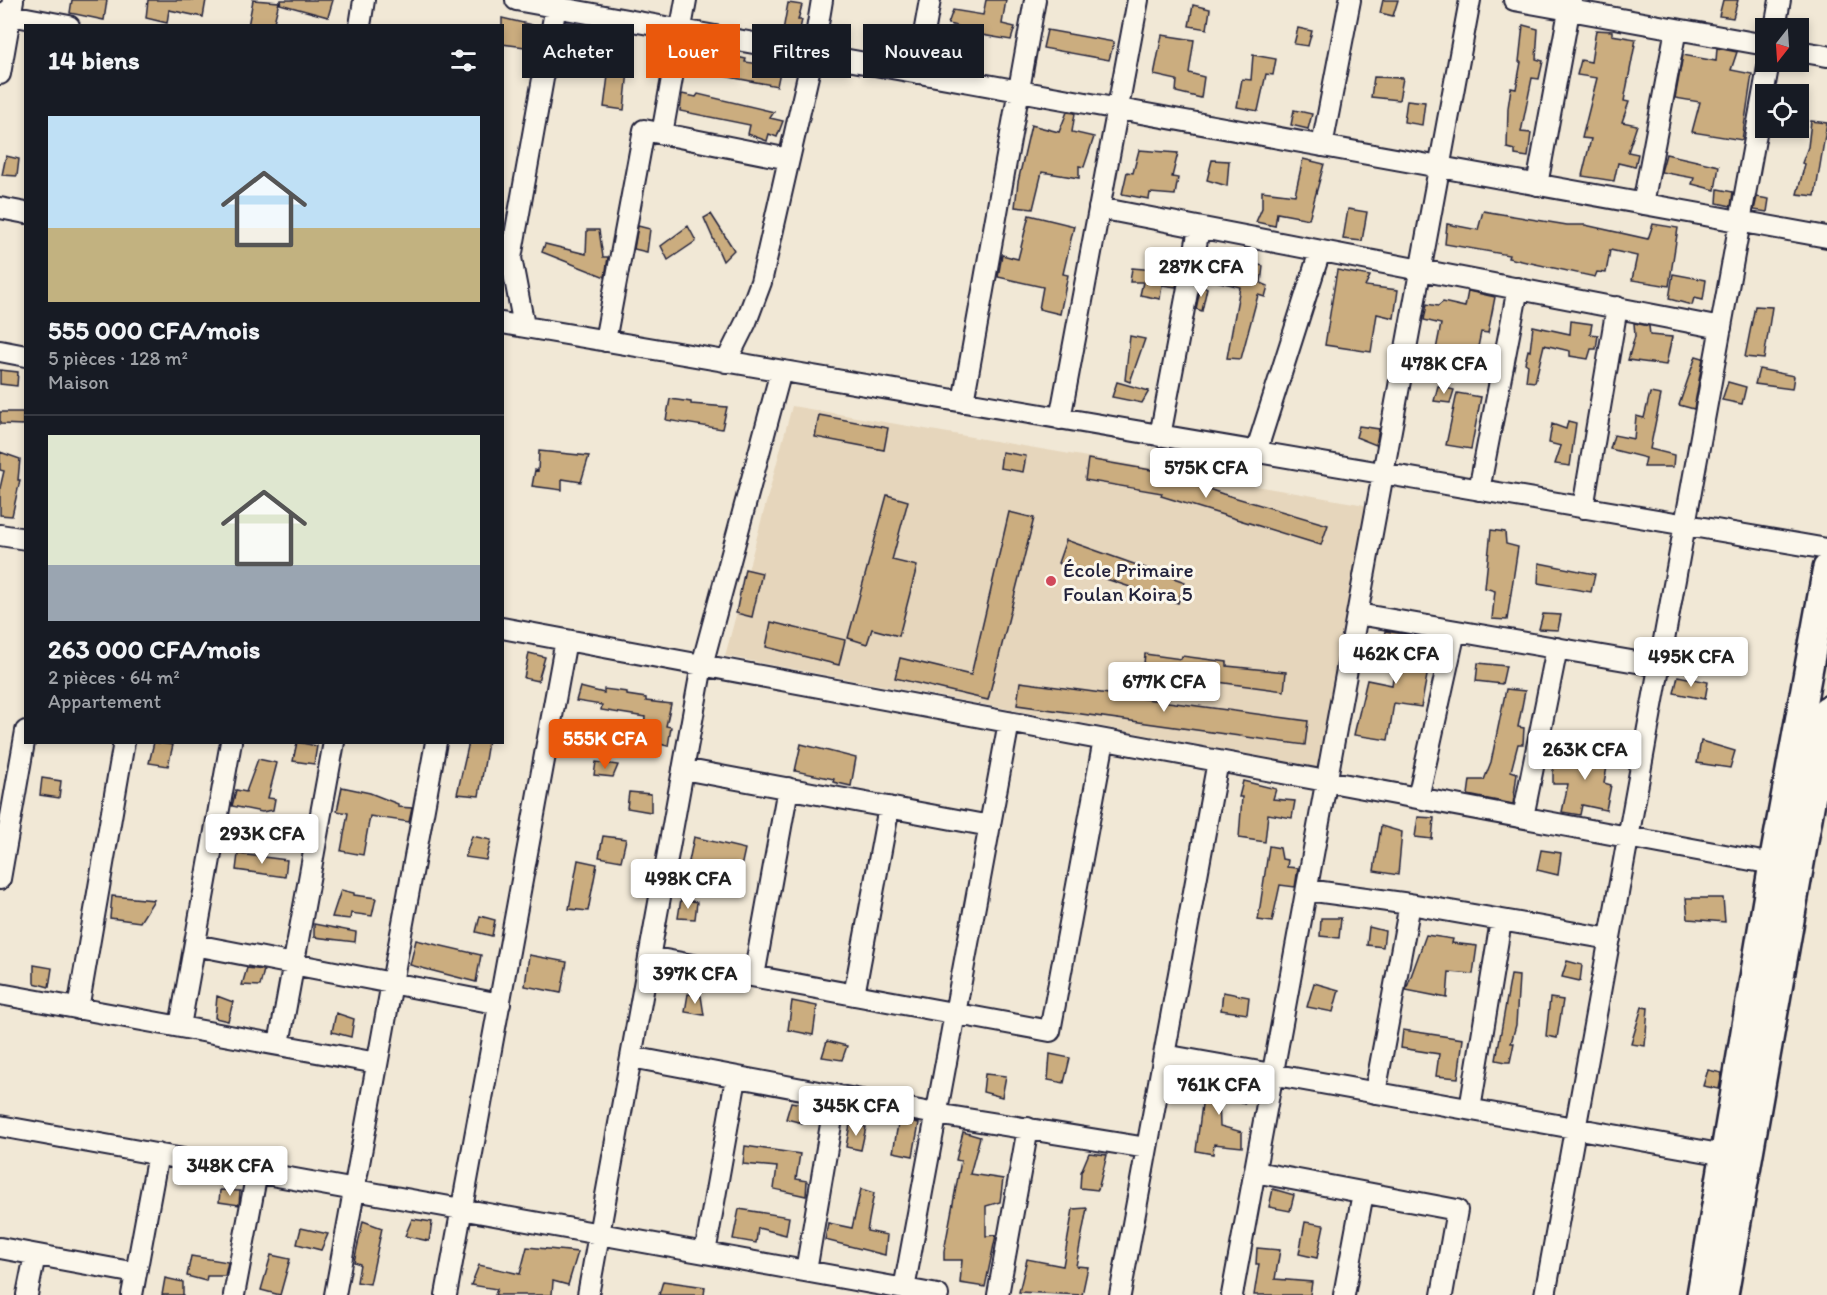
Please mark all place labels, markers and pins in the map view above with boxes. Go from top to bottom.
pin: 287K CFA [1139,247,1263,298]
pin: 478K CFA [1382,344,1506,395]
pin: 575K CFA [1144,448,1268,499]
place label: École Primaire Foulan Koira 5 [1063,557,1194,606]
marker: École Primaire Foulan Koira 5 [1044,574,1058,588]
pin: 462K CFA [1334,634,1458,685]
pin: 495K CFA [1629,637,1753,688]
pin: 677K CFA [1102,662,1226,713]
pin: 555K CFA [543,719,667,770]
pin: 263K CFA [1523,730,1647,781]
pin: 293K CFA [200,814,324,865]
pin: 498K CFA [626,859,750,910]
pin: 397K CFA [633,954,757,1005]
pin: 761K CFA [1157,1065,1281,1116]
pin: 345K CFA [794,1086,918,1137]
pin: 348K CFA [168,1146,292,1197]

